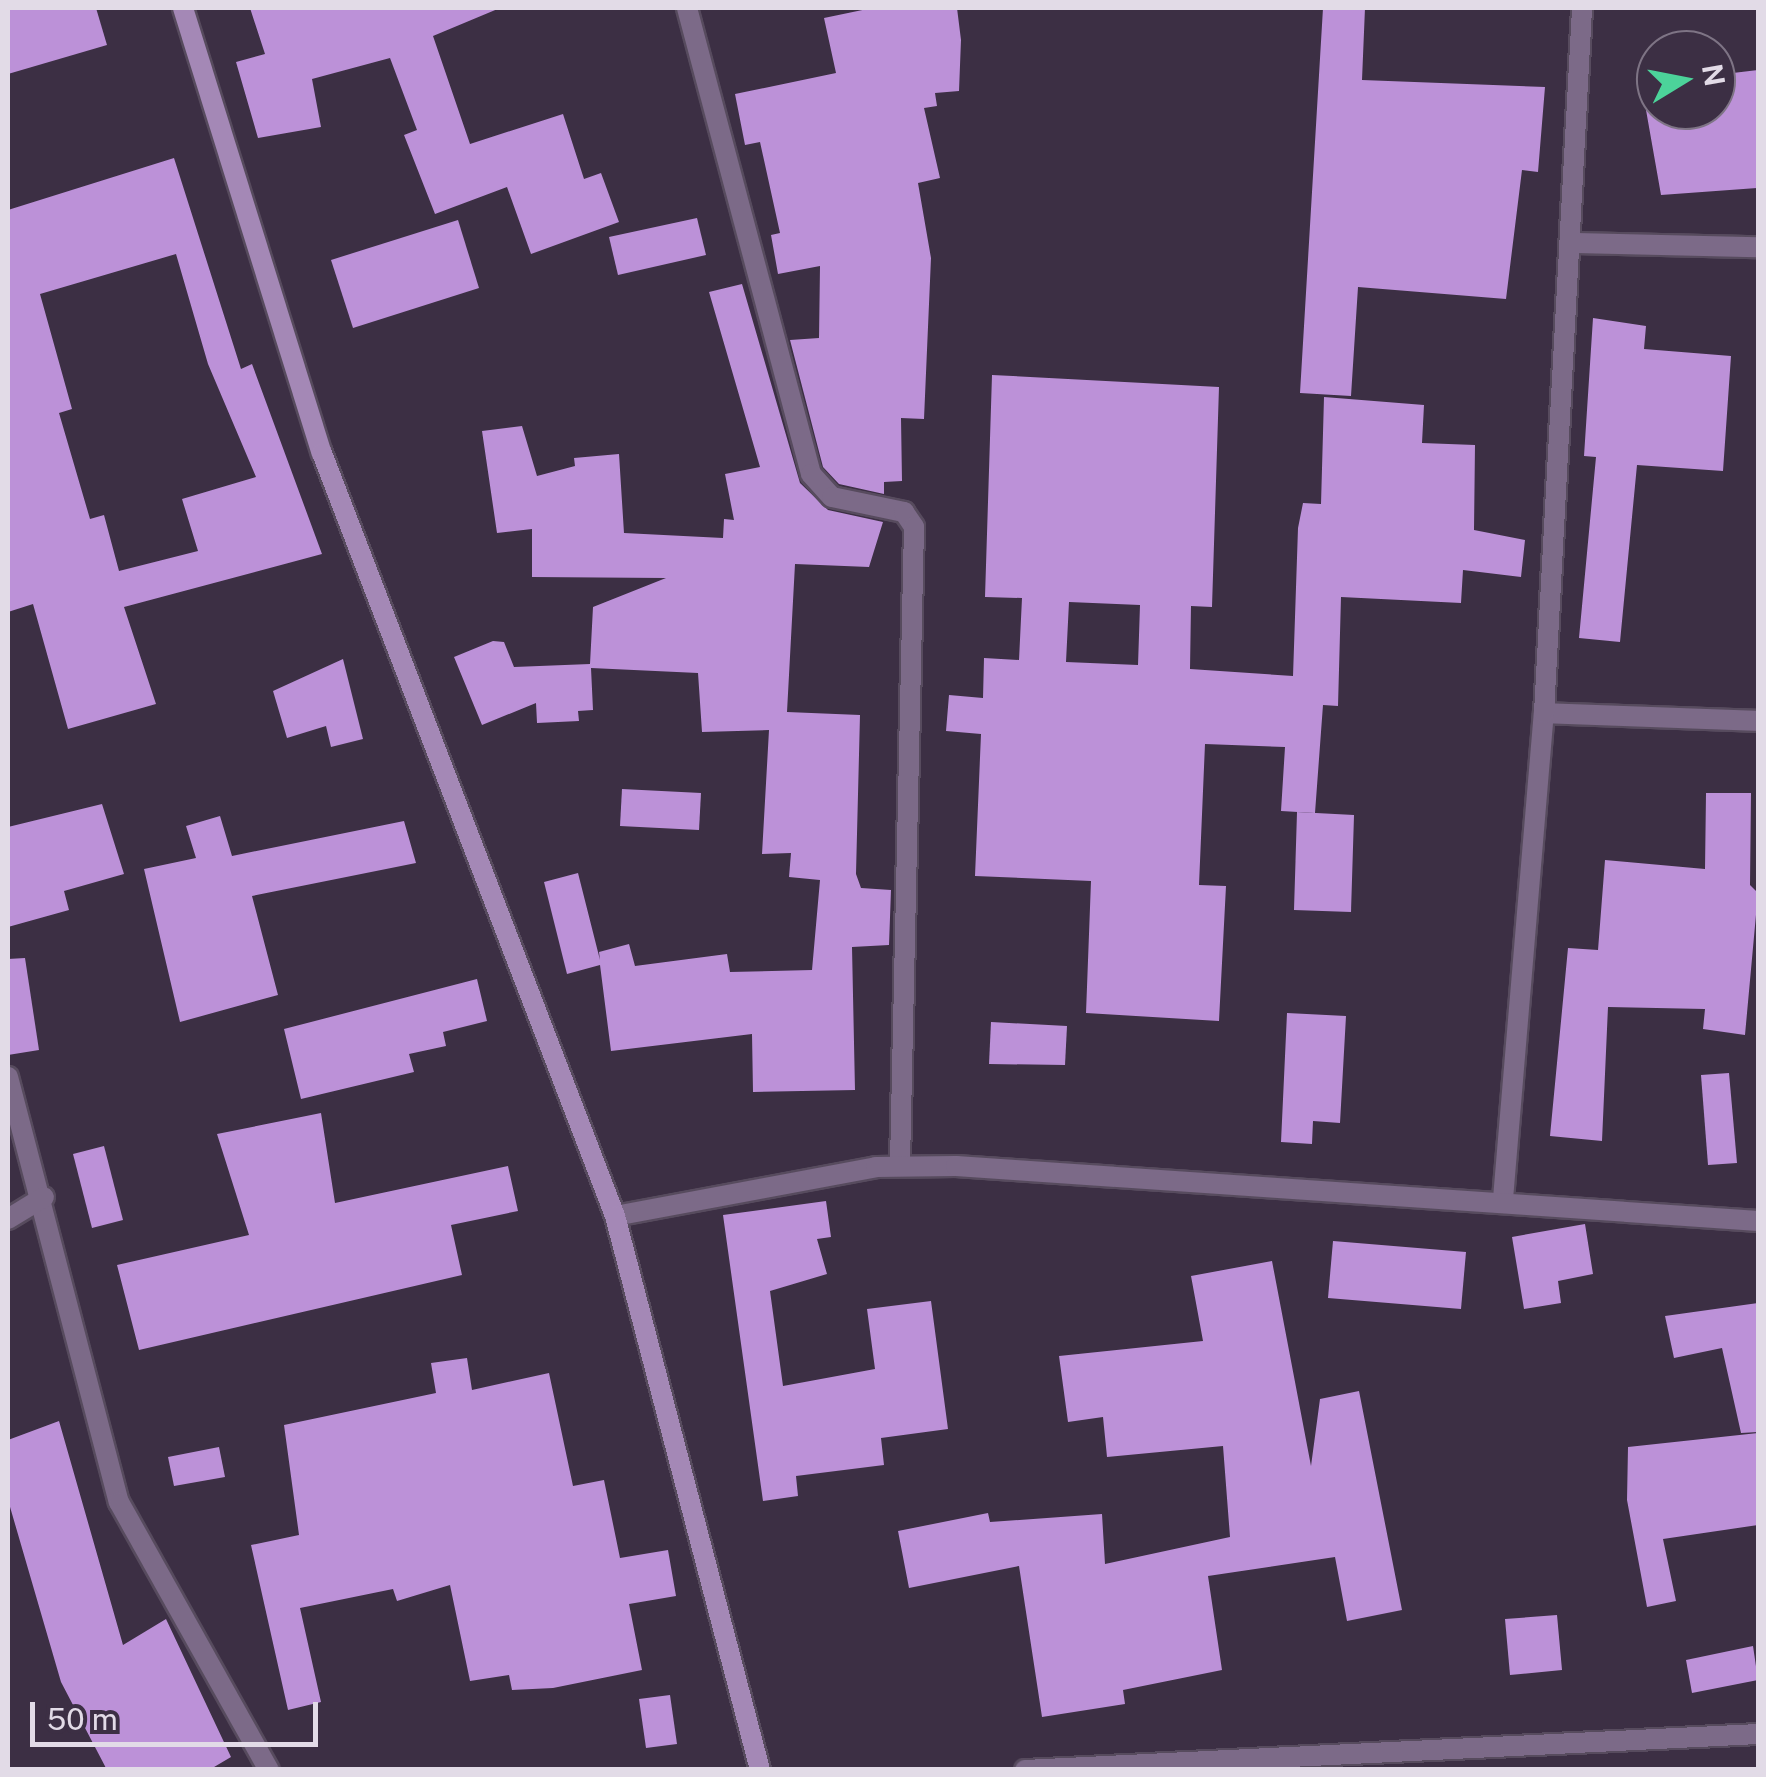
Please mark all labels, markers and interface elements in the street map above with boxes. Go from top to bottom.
north arrow [1636,30,1736,130]
text: N [1696,61,1732,89]
scale bar [35,1682,322,1744]
text: 50 m [47,1701,118,1737]

